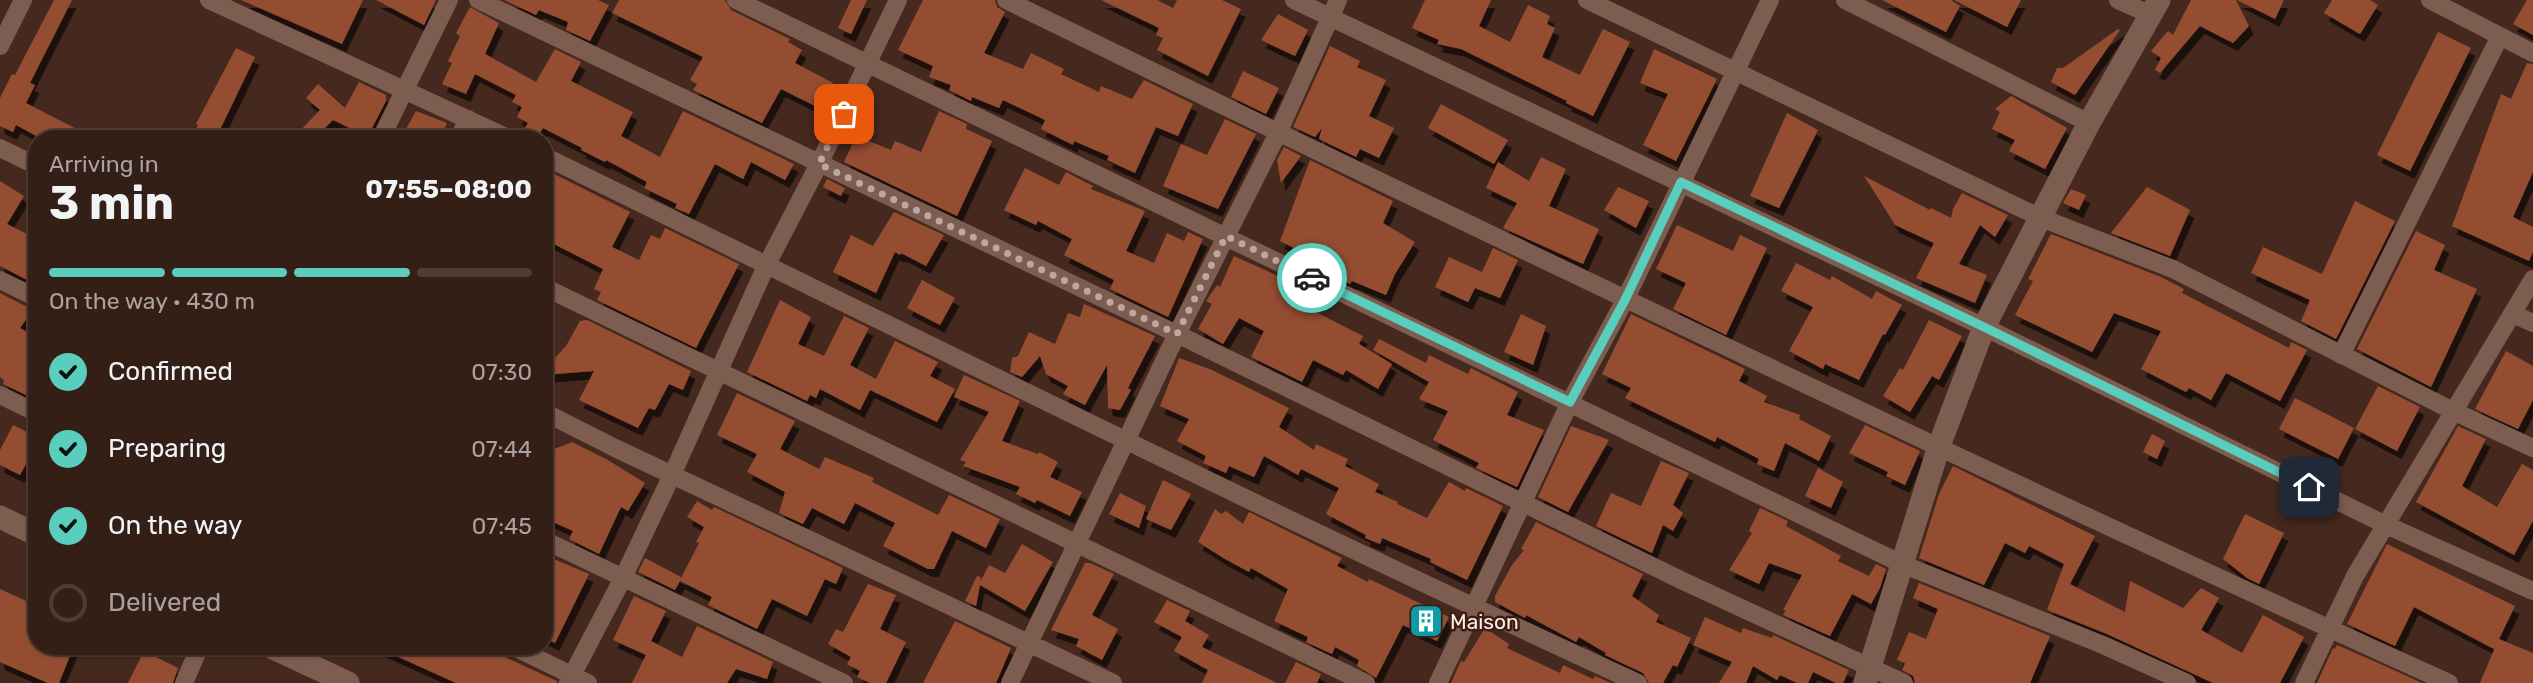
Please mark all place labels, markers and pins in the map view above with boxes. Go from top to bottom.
pin [814,84,874,144]
pin [2279,457,2339,517]
building icon: Maison [1407,602,1445,640]
place label: Maison [1450,609,1519,634]

